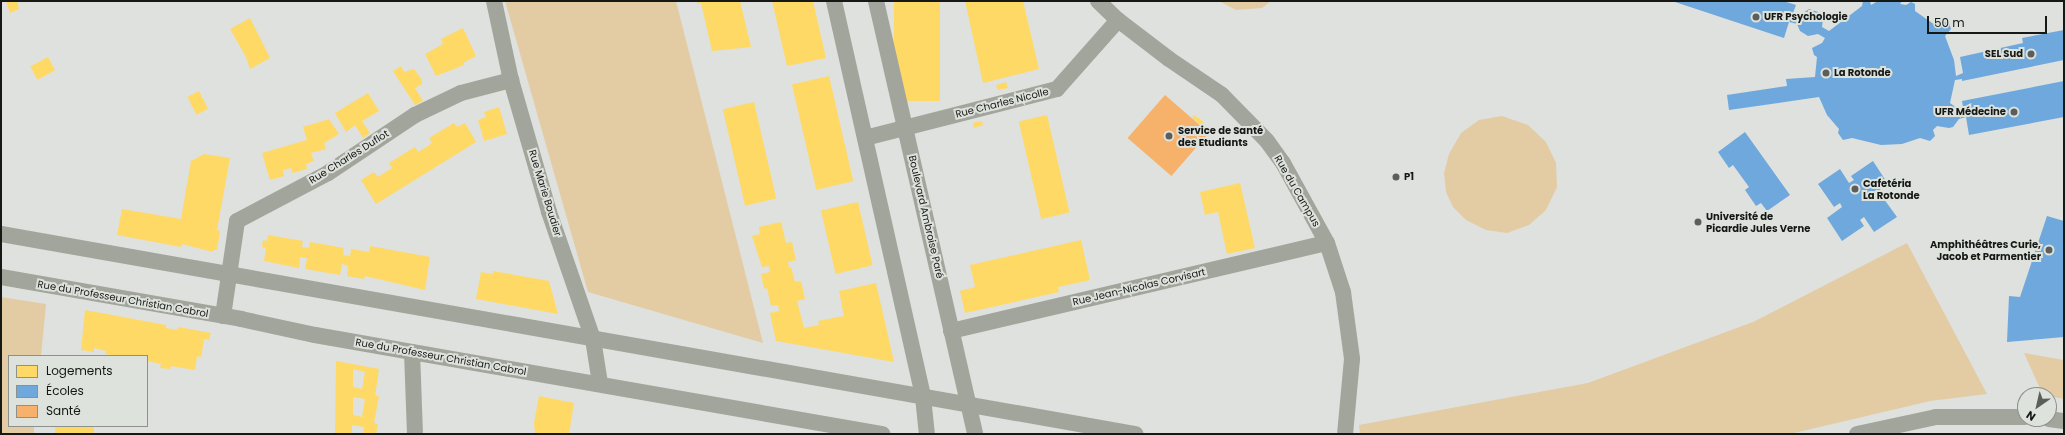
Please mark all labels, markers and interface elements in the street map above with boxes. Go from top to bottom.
scale bar [1929,8,2049,34]
place label: UFR Psychologie [1764,11,1848,23]
marker: UFR Psychologie [1751,12,1761,22]
text: 50 m [1934,14,1965,31]
place label: SEL Sud [1985,48,2023,60]
marker: SEL Sud [2026,49,2036,59]
place label: La Rotonde [1834,67,1891,79]
marker: La Rotonde [1821,68,1831,78]
street label: Rue Charles Nicolle [954,86,1050,120]
place label: UFR Médecine [1935,106,2006,118]
marker: UFR Médecine [2009,107,2019,117]
place label: Service de Santé des Etudiants [1178,124,1263,148]
street label: Rue Charles Duflot [307,128,391,186]
marker: Service de Santé des Etudiants [1163,130,1175,142]
street label: Rue Marie Boudier [526,148,564,238]
street label: Rue du Campus [1272,153,1322,229]
street label: Boulevard Ambroise Paré [906,154,946,280]
place label: P1 [1404,171,1414,183]
marker: P1 [1391,172,1401,182]
place label: Cafetéria La Rotonde [1863,177,1920,200]
marker: Cafetéria La Rotonde [1850,184,1860,194]
place label: Université de Picardie Jules Verne [1706,210,1810,234]
marker: Université de Picardie Jules Verne [1693,217,1703,227]
place label: Amphithéâtres Curie, Jacob et Parmentier [1930,238,2041,262]
marker: Amphithéâtres Curie, Jacob et Parmentier [2044,245,2054,255]
street label: Rue Jean-Nicolas Corvisart [1071,266,1207,308]
street label: Rue du Professeur Christian Cabrol [37,278,209,320]
street label: Rue du Professeur Christian Cabrol [355,336,527,378]
legend [8,355,148,427]
text: Logements [46,362,113,379]
text: Écoles [46,382,84,399]
north arrow [2017,387,2057,427]
text: Santé [46,402,81,419]
text: N [2023,407,2039,425]

